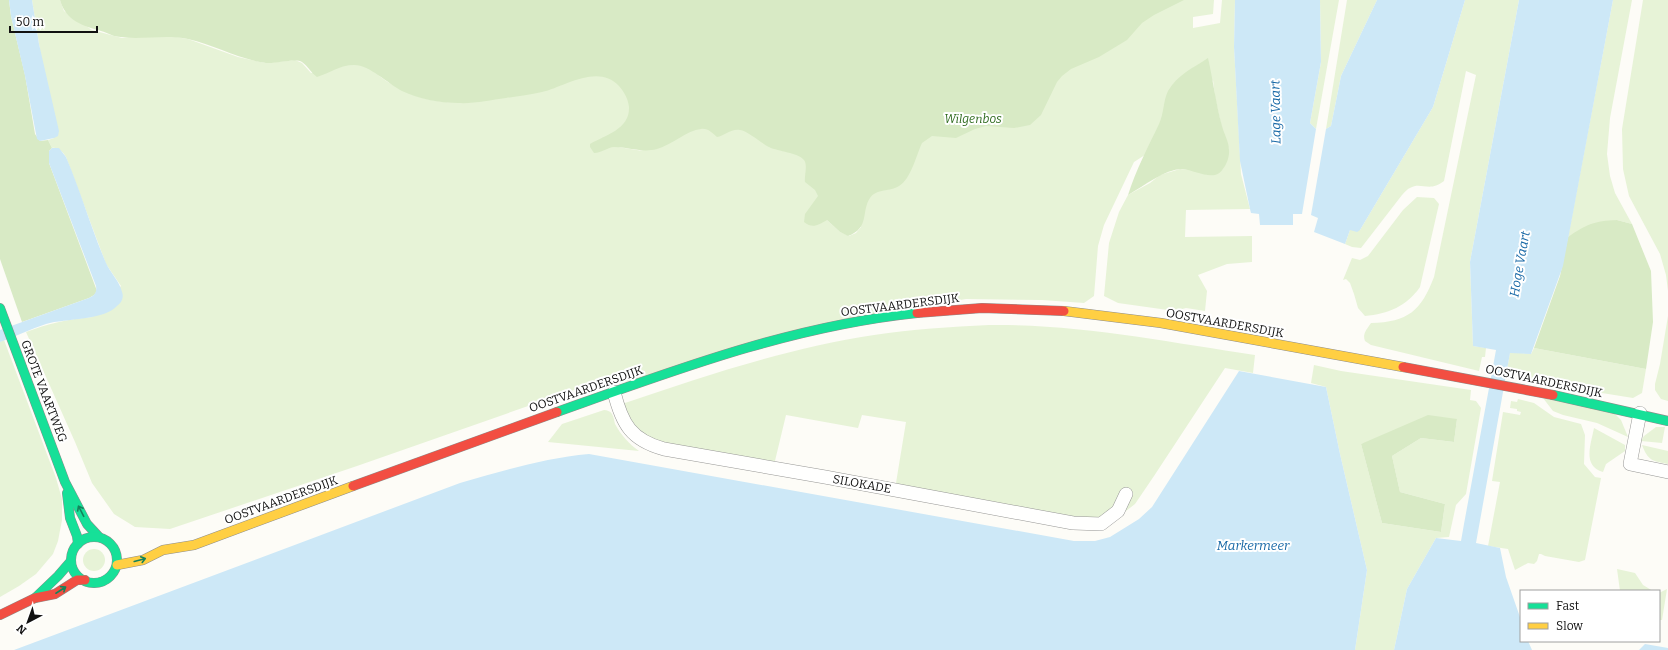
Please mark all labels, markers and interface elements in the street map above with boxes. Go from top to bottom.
scale bar [10,8,97,34]
text: 50 m [16,15,45,29]
water label: Lage Vaart [1267,80,1284,144]
park label: Wilgenbos [944,112,1002,126]
water label: Hoge Vaart [1506,230,1533,298]
street label: OOSTVAARDERSDIJK [840,291,961,319]
street label: OOSTVAARDERSDIJK [1165,306,1286,340]
street label: GROTE VAARTWEG [18,338,70,444]
street label: OOSTVAARDERSDIJK [1484,362,1604,400]
street label: OOSTVAARDERSDIJK [527,363,645,415]
street label: SILOKADE [832,472,892,496]
street label: OOSTVAARDERSDIJK [222,473,340,527]
one-way arrow [76,505,84,517]
water label: Markermeer [1217,538,1290,553]
one-way arrow [134,556,147,563]
one-way arrow [55,586,66,594]
legend [1520,590,1660,642]
text: Fast [1556,599,1580,613]
north arrow [8,602,48,642]
text: Slow [1556,619,1583,633]
text: N [14,621,29,637]

